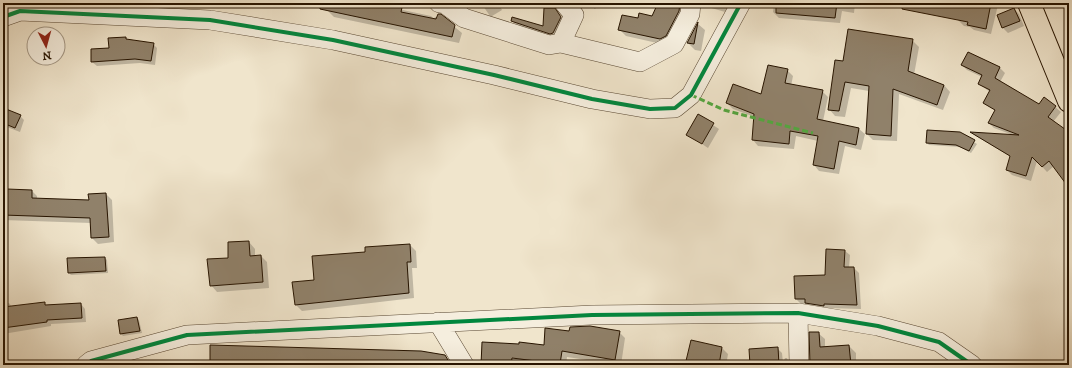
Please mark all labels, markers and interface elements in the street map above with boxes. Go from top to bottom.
north arrow [26,26,66,66]
text: N [42,48,52,62]

